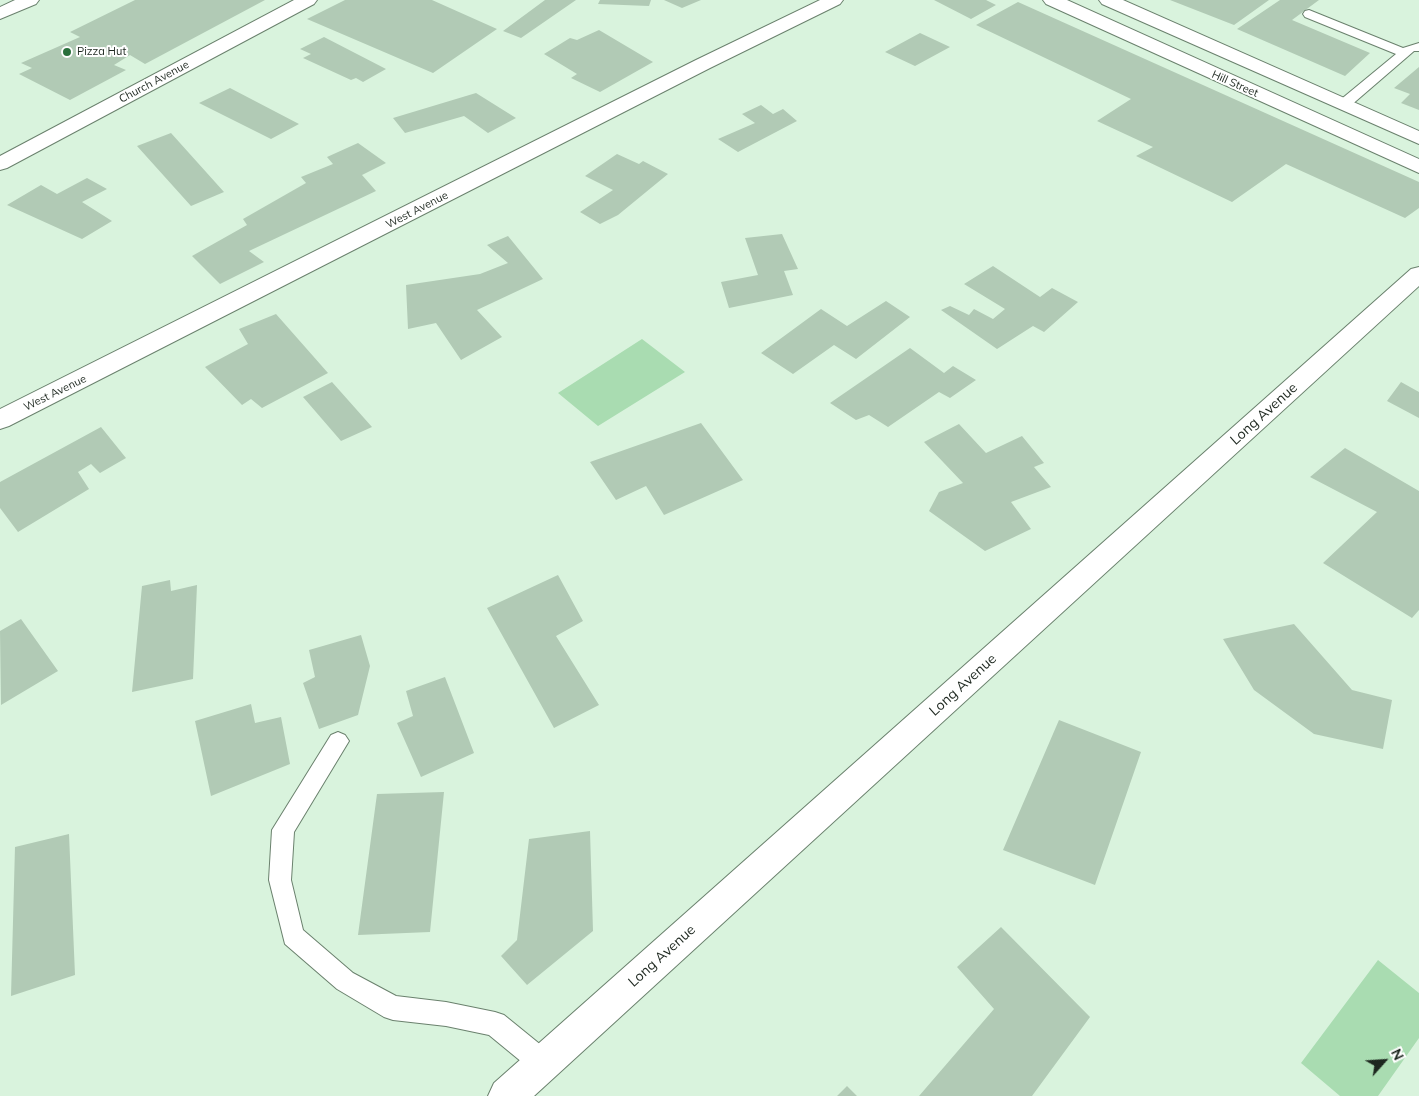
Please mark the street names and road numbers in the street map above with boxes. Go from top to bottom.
street label: Church Avenue [117,58,191,106]
street label: Hill Street [1210,68,1260,100]
street label: West Avenue [384,189,450,231]
street label: West Avenue [22,372,88,414]
street label: Long Avenue [1227,379,1301,449]
street label: Long Avenue [926,650,1000,720]
street label: Long Avenue [625,921,699,991]

